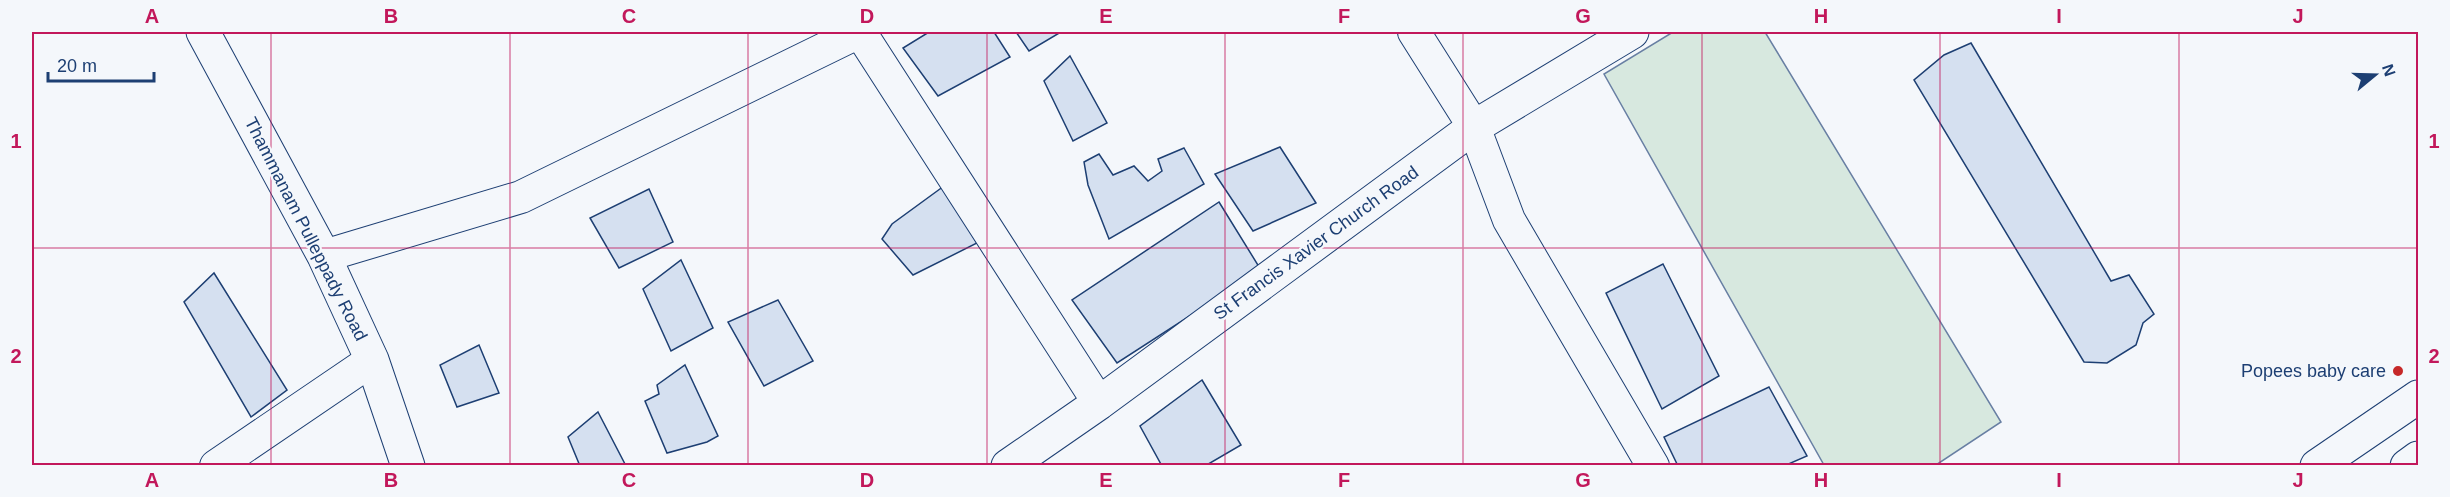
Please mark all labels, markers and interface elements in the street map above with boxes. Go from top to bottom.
text: A [145,5,159,27]
text: B [384,5,398,27]
text: C [622,5,636,27]
text: D [860,5,874,27]
text: E [1099,5,1113,27]
text: F [1338,5,1350,27]
text: G [1575,5,1591,27]
text: H [1814,5,1828,27]
text: I [2056,5,2062,27]
text: J [2292,5,2304,27]
scale bar [48,45,154,83]
north arrow [2345,45,2405,105]
text: 20 m [57,56,97,76]
text: N [2379,62,2399,79]
street label: Thammanam Pulleppady Road [241,114,371,344]
text: 1 [10,130,22,152]
text: 1 [2428,130,2440,152]
street label: St Francis Xavier Church Road [1210,162,1422,324]
text: 2 [10,345,22,367]
text: 2 [2428,345,2440,367]
place label: Popees baby care [2241,361,2386,381]
marker: Popees baby care [2391,364,2405,378]
text: A [145,469,159,491]
text: B [384,469,398,491]
text: C [622,469,636,491]
text: D [860,469,874,491]
text: E [1099,469,1113,491]
text: F [1338,469,1350,491]
text: G [1575,469,1591,491]
text: H [1814,469,1828,491]
text: I [2056,469,2062,491]
text: J [2292,469,2304,491]

